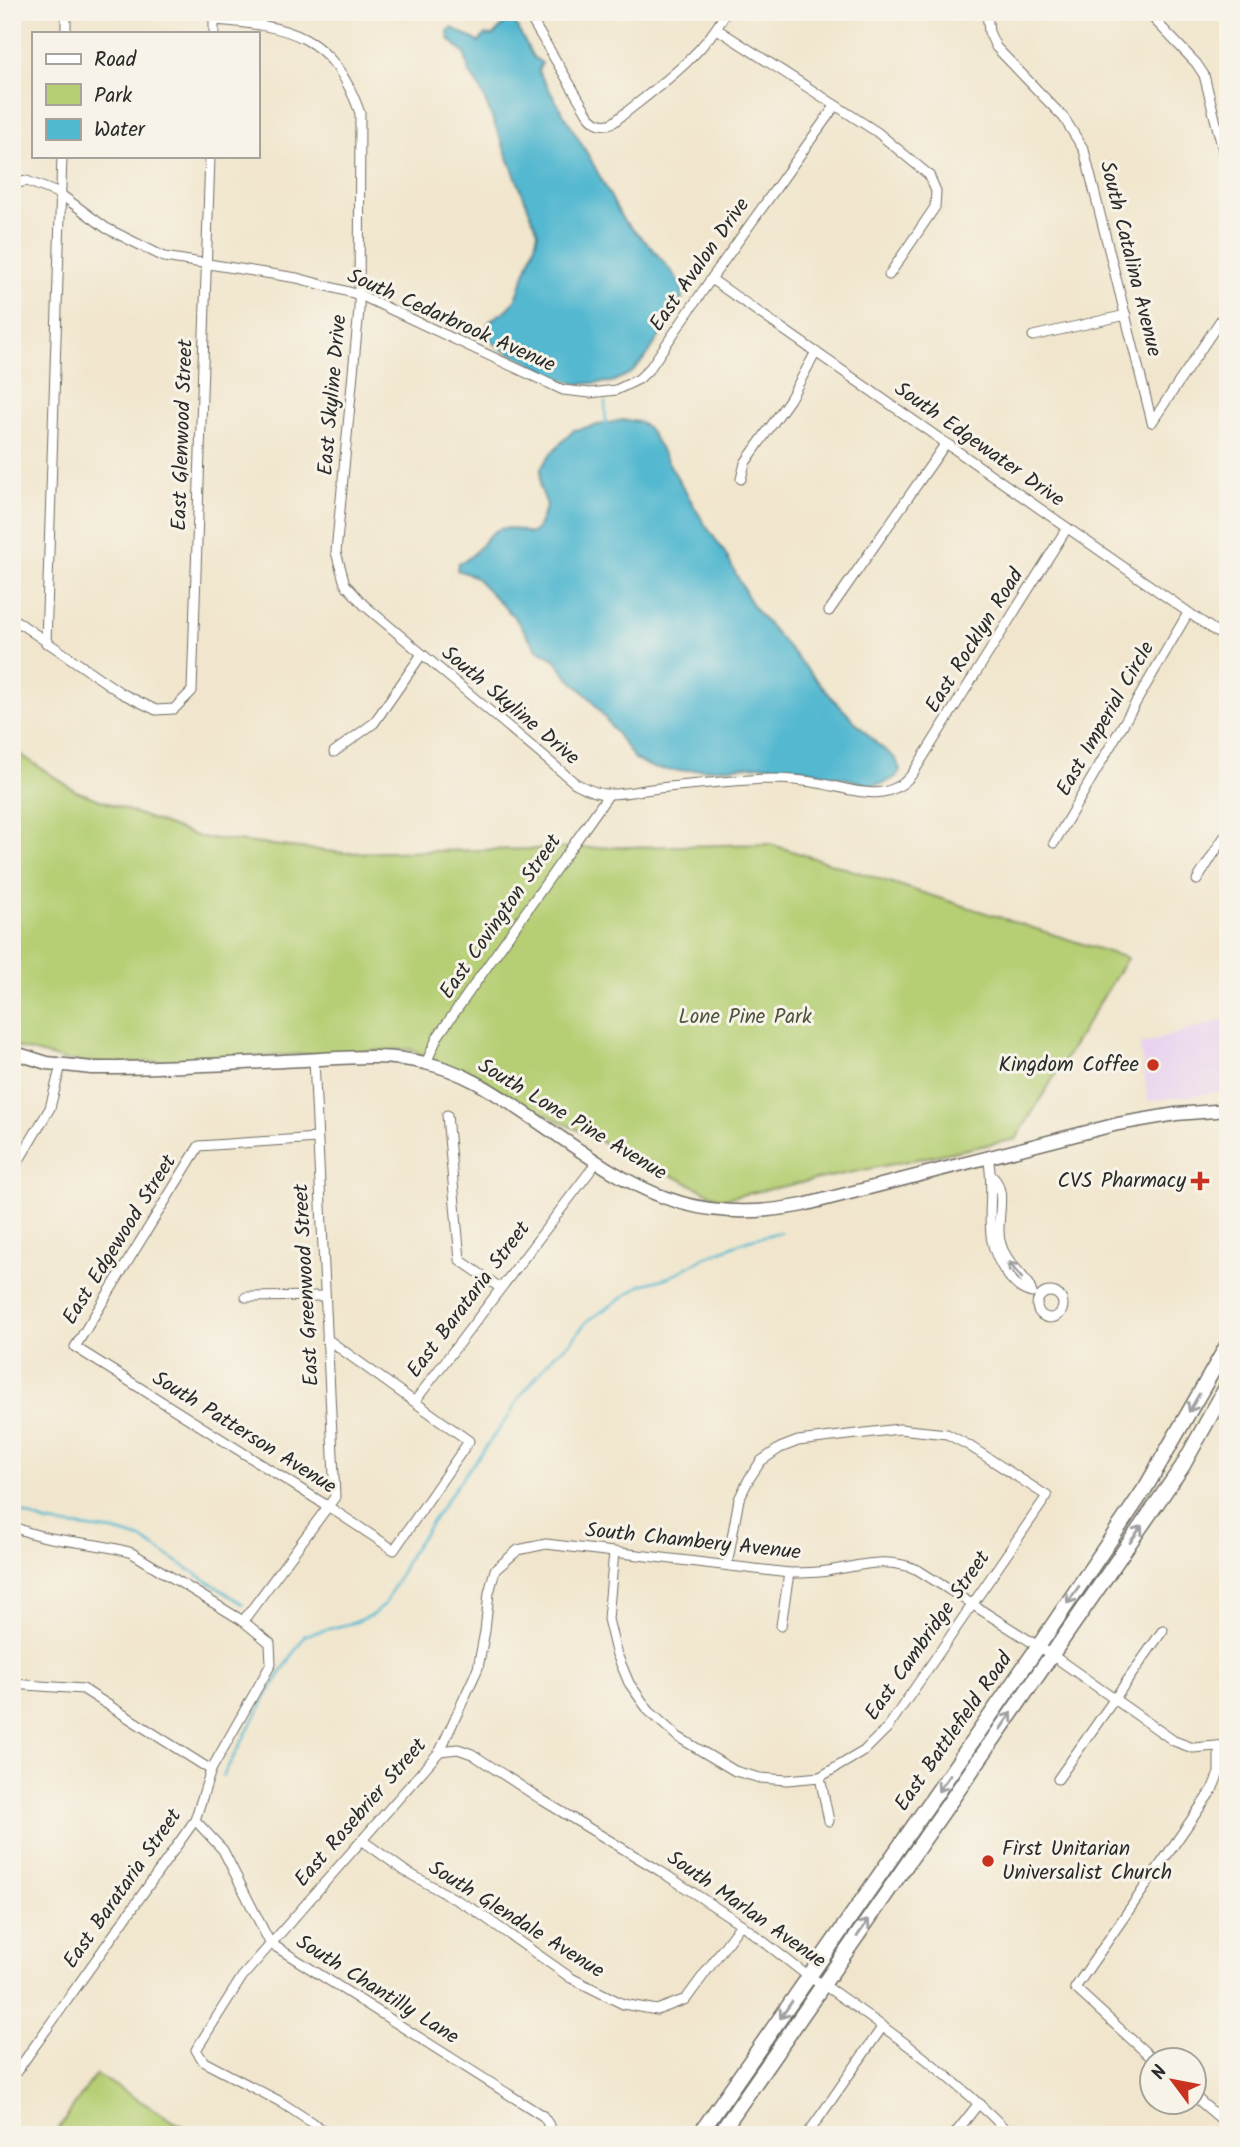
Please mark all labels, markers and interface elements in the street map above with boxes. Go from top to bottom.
legend [32,32,259,158]
text: Road [94,44,137,77]
text: Park [94,80,132,113]
text: Water [94,114,146,147]
street label: South Catalina Avenue [1090,158,1170,361]
street label: East Avalon Drive [641,191,759,339]
street label: South Cedarbrook Avenue [342,260,561,382]
street label: East Skyline Drive [310,313,357,477]
street label: East Glenwood Street [163,338,203,531]
street label: South Edgewater Drive [887,374,1071,517]
street label: East Rocklyn Road [917,562,1033,720]
street label: East Imperial Circle [1048,635,1164,803]
street label: South Skyline Drive [433,638,587,774]
street label: East Covington Street [431,827,571,1006]
park label: Lone Pine Park [678,1001,812,1034]
place label: Kingdom Coffee [999,1049,1140,1082]
street label: South Lone Pine Avenue [471,1050,673,1190]
marker: Kingdom Coffee [1145,1057,1161,1073]
street label: East Edgewood Street [54,1148,186,1331]
place label: CVS Pharmacy [1057,1165,1186,1198]
marker: CVS Pharmacy [1192,1173,1208,1189]
street label: East Greenwood Street [285,1182,329,1387]
street label: East Barataria Street [399,1214,540,1385]
one-way arrow [1007,1261,1023,1279]
street label: South Patterson Avenue [145,1363,343,1504]
one-way arrow [1187,1393,1201,1413]
street label: South Chambery Avenue [584,1514,803,1570]
one-way arrow [1129,1525,1143,1544]
street label: East Cambridge Street [857,1543,1000,1728]
one-way arrow [1066,1585,1080,1605]
street label: East Battlefield Road [886,1645,1022,1819]
one-way arrow [999,1712,1013,1731]
street label: East Rosebrier Street [287,1730,436,1895]
one-way arrow [937,1773,951,1792]
street label: East Barataria Street [55,1801,191,1976]
place label: First Unitarian Universalist Church [1002,1833,1172,1890]
street label: South Marlan Avenue [659,1842,833,1978]
street label: South Glendale Avenue [421,1852,611,1988]
marker: First Unitarian Universalist Church [980,1853,996,1869]
one-way arrow [856,1919,870,1938]
street label: South Chantilly Lane [289,1926,466,2054]
one-way arrow [779,2000,793,2019]
north arrow [1138,2046,1208,2116]
text: N [1144,2060,1176,2086]

